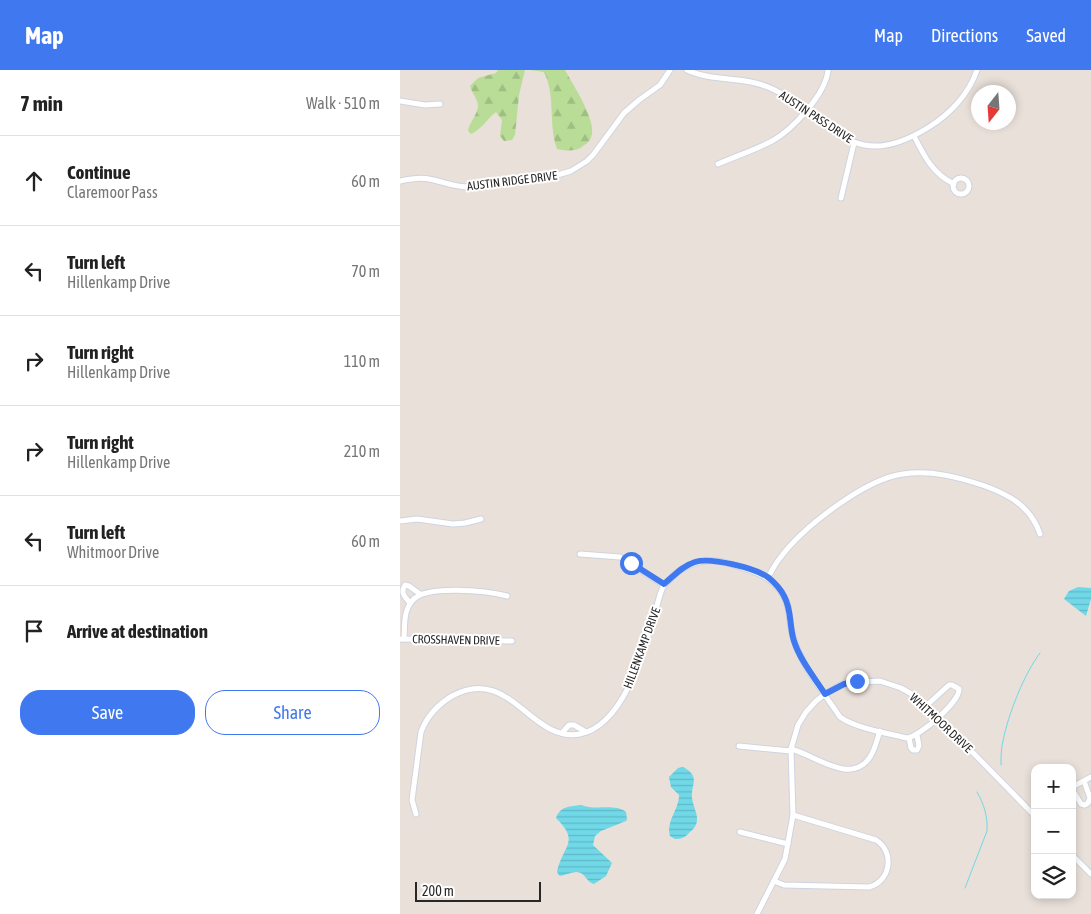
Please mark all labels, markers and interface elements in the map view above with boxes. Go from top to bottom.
text: Map [25,22,64,49]
text: Map [874,25,903,46]
text: Directions [931,25,998,46]
text: Saved [1026,25,1066,46]
north arrow [971,85,1016,130]
street label: AUSTIN PASS DRIVE [777,88,855,146]
text: 7 min [20,91,63,115]
text: Walk · 510 m [306,94,380,112]
text: Continue [67,161,131,183]
icon: ahead [20,167,48,195]
street label: AUSTIN RIDGE DRIVE [466,169,558,193]
text: 60 m [351,172,380,190]
text: Claremoor Pass [67,183,158,201]
text: Turn left [67,251,125,273]
icon: left [20,257,48,285]
text: 70 m [351,262,380,280]
text: Hillenkamp Drive [67,273,170,291]
text: Turn right [67,341,134,363]
icon: right [20,347,48,375]
text: 110 m [344,352,380,370]
text: Hillenkamp Drive [67,363,170,381]
text: Turn right [67,431,134,453]
icon: right [20,437,48,465]
text: 210 m [344,442,380,460]
text: Hillenkamp Drive [67,453,170,471]
text: Turn left [67,521,125,543]
icon: left [20,527,48,555]
text: 60 m [351,532,380,550]
text: Whitmoor Drive [67,543,159,561]
route start [620,552,643,575]
street label: HILLENKAMP DRIVE [621,605,663,691]
icon: arrive [20,617,48,645]
text: Arrive at destination [67,620,208,642]
street label: CROSSHAVEN DRIVE [412,632,500,648]
route end [846,670,869,693]
button: Save [20,690,195,735]
button: Share [205,690,380,735]
street label: WHITMOOR DRIVE [907,690,975,756]
map controls [1031,764,1076,899]
button: + [1031,764,1076,809]
button: − [1031,809,1076,854]
button: layers [1031,854,1076,899]
scale bar [415,879,541,902]
text: 200 m [422,883,454,899]

